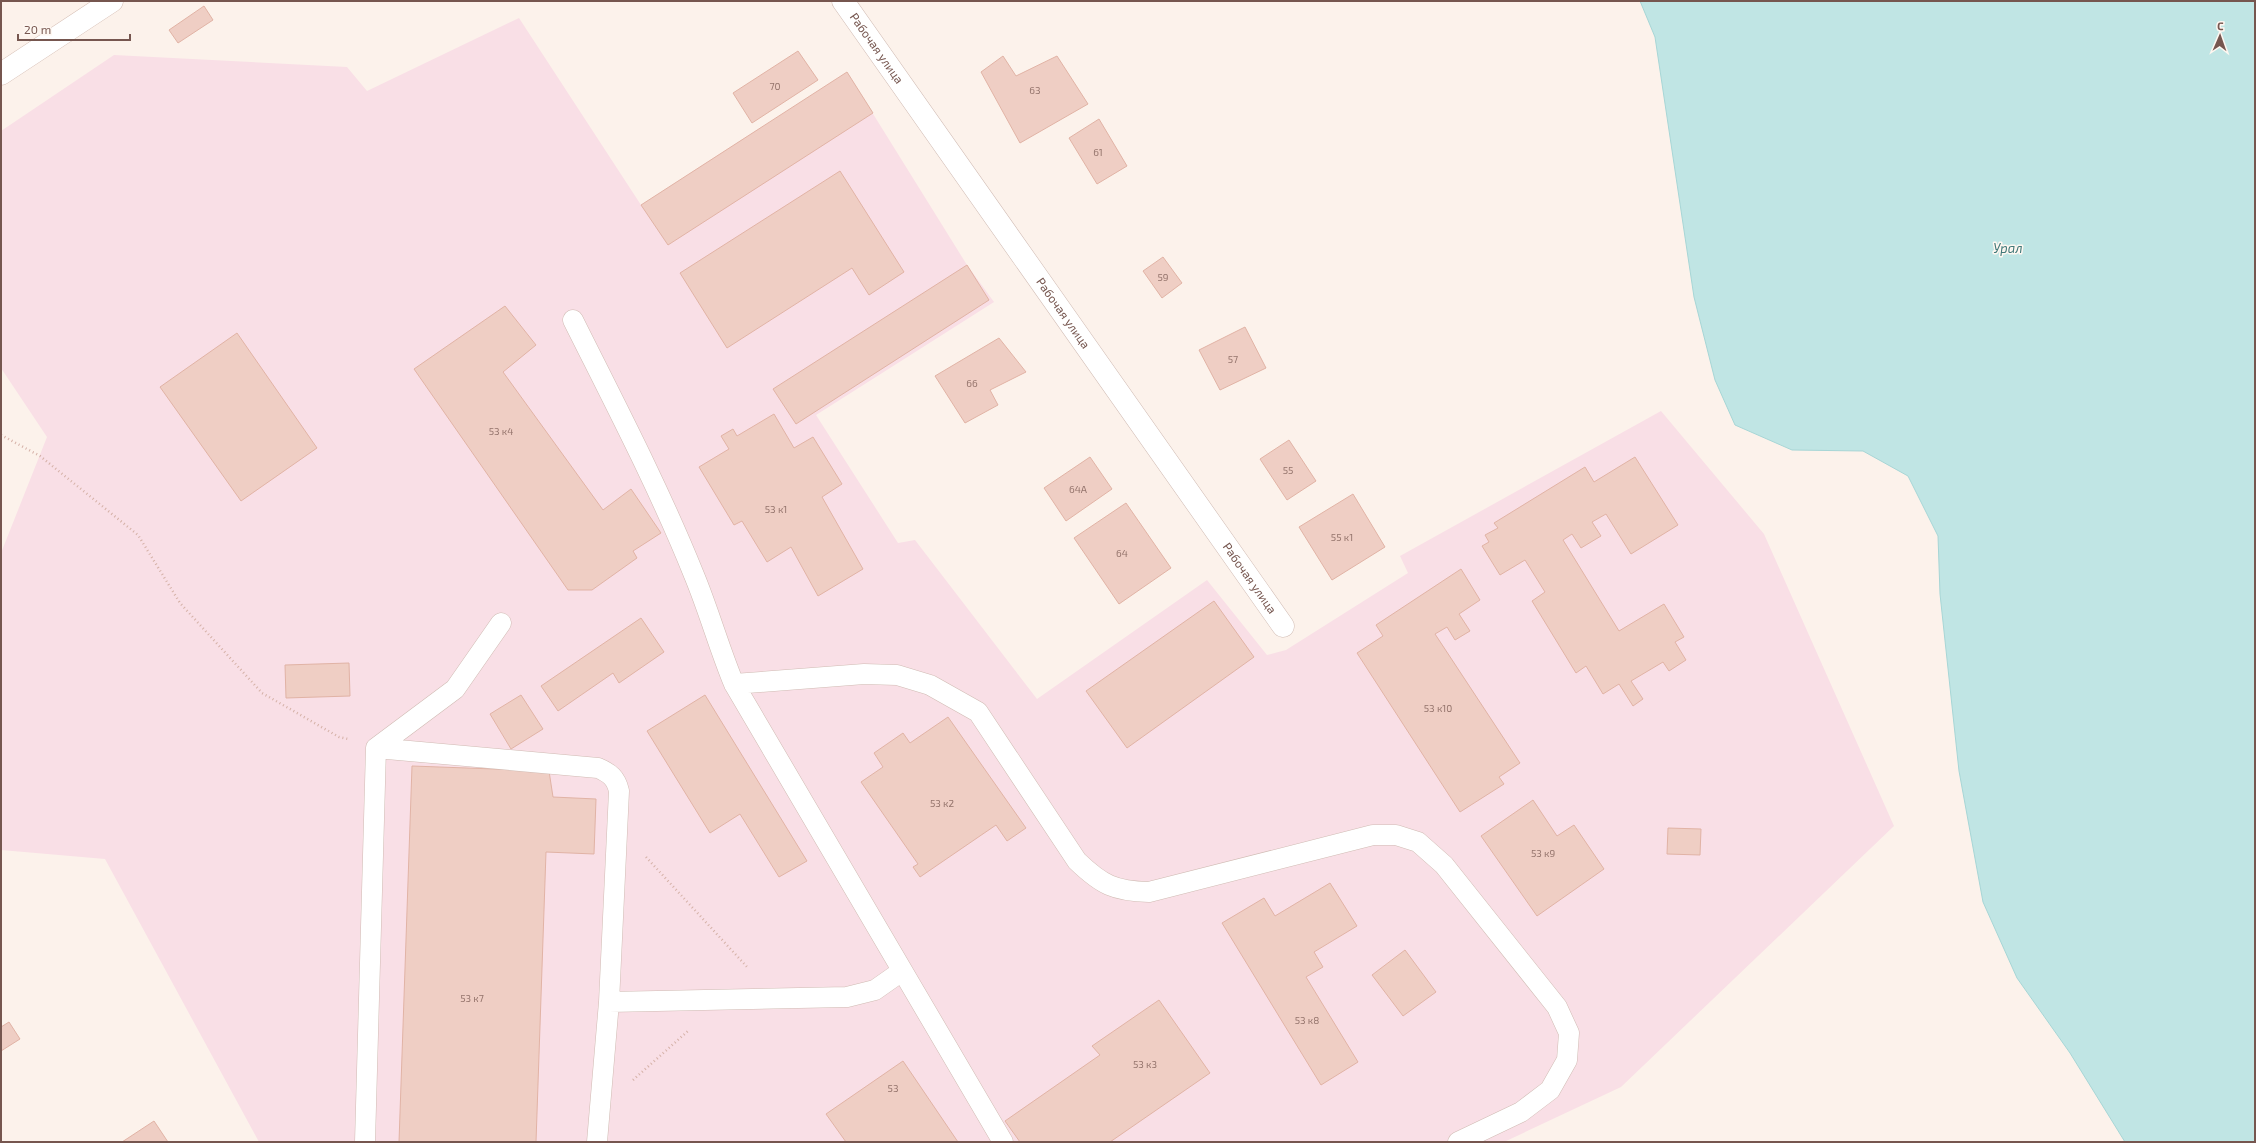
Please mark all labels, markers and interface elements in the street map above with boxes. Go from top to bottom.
street label: Рабочая улица [848,10,907,86]
scale bar [18,16,130,42]
north arrow [2200,16,2240,56]
text: С [2217,19,2224,32]
text: 20 m [24,22,51,36]
house number: 70 [769,80,781,92]
house number: 63 [1029,84,1041,96]
house number: 61 [1093,146,1103,158]
water label: Урал [1993,240,2023,256]
house number: 59 [1157,271,1169,283]
street label: Рабочая улица [1034,275,1093,351]
house number: 57 [1228,353,1238,365]
house number: 66 [966,377,978,389]
house number: 53 к4 [489,425,513,437]
house number: 55 [1283,464,1293,476]
house number: 64А [1069,483,1088,495]
house number: 53 к1 [765,503,787,515]
house number: 55 к1 [1331,531,1353,543]
street label: Рабочая улица [1221,540,1280,616]
house number: 64 [1116,547,1128,559]
house number: 53 к10 [1424,702,1452,714]
house number: 53 к2 [930,797,954,809]
house number: 53 к9 [1531,847,1555,859]
house number: 53 к7 [460,992,484,1004]
house number: 53 к8 [1295,1014,1319,1026]
house number: 53 к3 [1133,1058,1157,1070]
house number: 53 [888,1082,898,1094]

